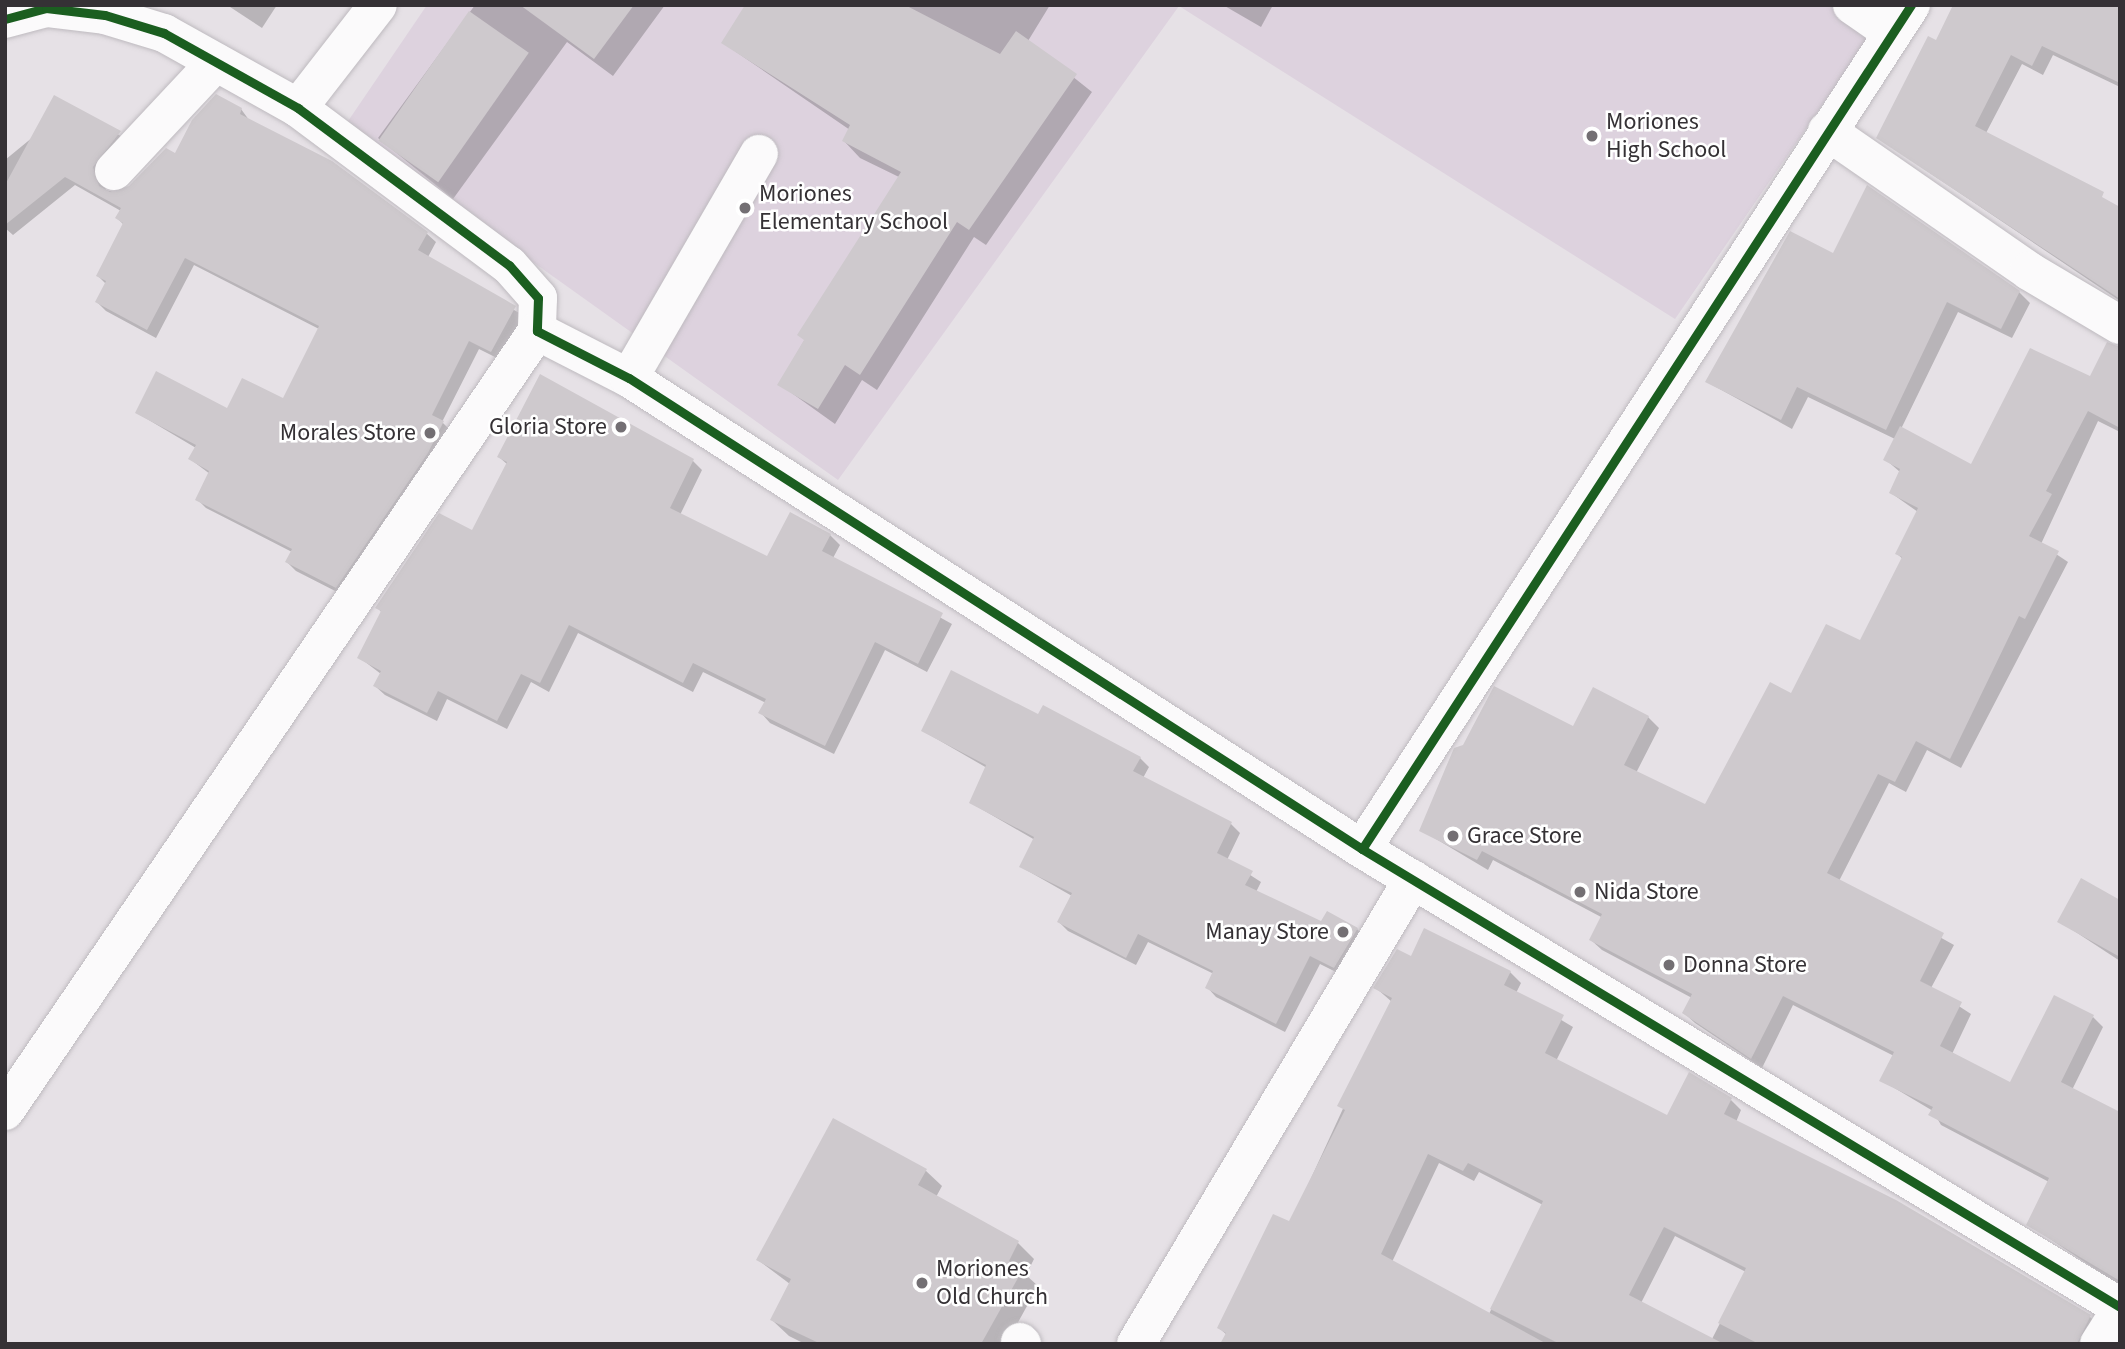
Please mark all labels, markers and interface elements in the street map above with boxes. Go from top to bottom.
place label: Moriones High School [1606,108,1726,164]
marker: Moriones High School [1584,128,1600,144]
place label: Moriones Elementary School [759,180,948,236]
marker: Moriones Elementary School [737,200,753,216]
place label: Gloria Store [489,413,607,441]
place label: Morales Store [280,419,416,447]
marker: Gloria Store [613,419,629,435]
marker: Morales Store [422,425,438,441]
place label: Grace Store [1467,822,1582,850]
marker: Grace Store [1445,828,1461,844]
place label: Nida Store [1594,878,1699,906]
marker: Nida Store [1572,884,1588,900]
place label: Manay Store [1205,918,1329,946]
marker: Manay Store [1335,924,1351,940]
place label: Donna Store [1683,951,1807,979]
marker: Donna Store [1661,957,1677,973]
place label: Moriones Old Church [936,1255,1048,1311]
marker: Moriones Old Church [914,1275,930,1291]

